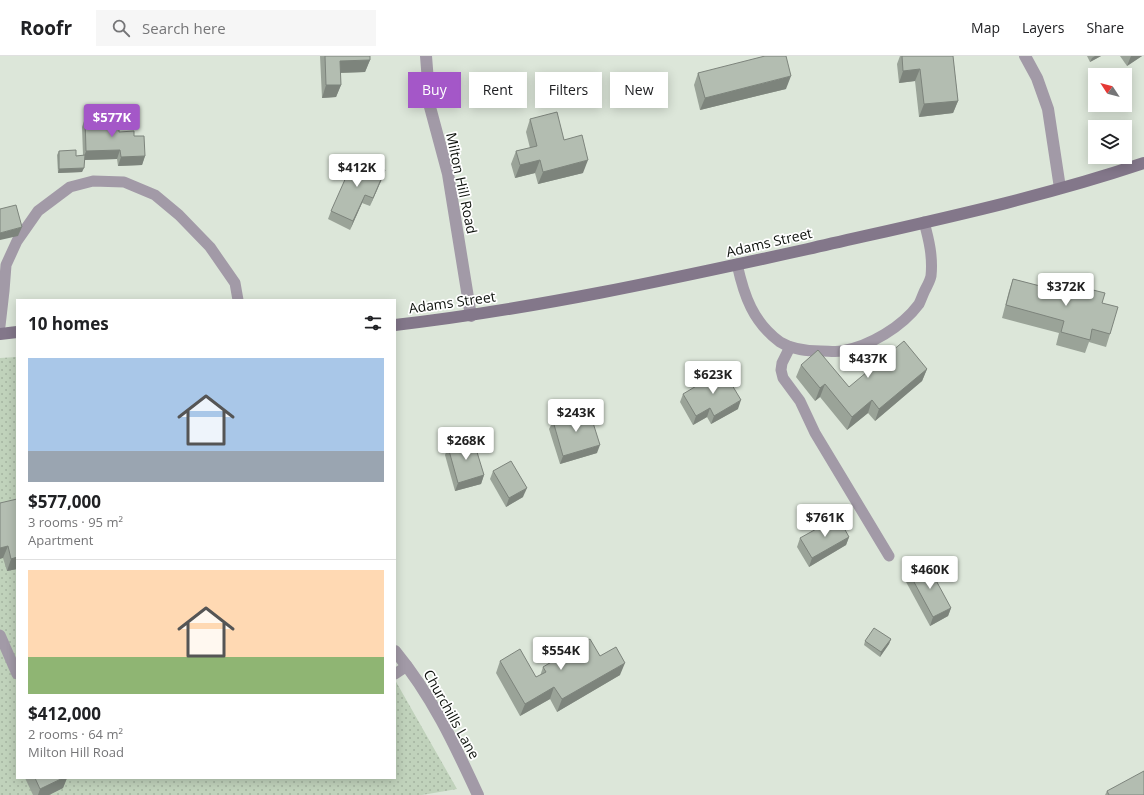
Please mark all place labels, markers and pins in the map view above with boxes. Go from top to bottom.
pin: $577K [84,104,140,138]
pin: $412K [329,154,385,188]
pin: $372K [1038,273,1094,307]
pin: $437K [840,345,896,379]
pin: $623K [685,361,741,395]
pin: $243K [548,399,604,433]
pin: $268K [438,427,494,461]
pin: $761K [797,504,853,538]
pin: $460K [902,556,958,590]
pin: $554K [533,637,589,671]

